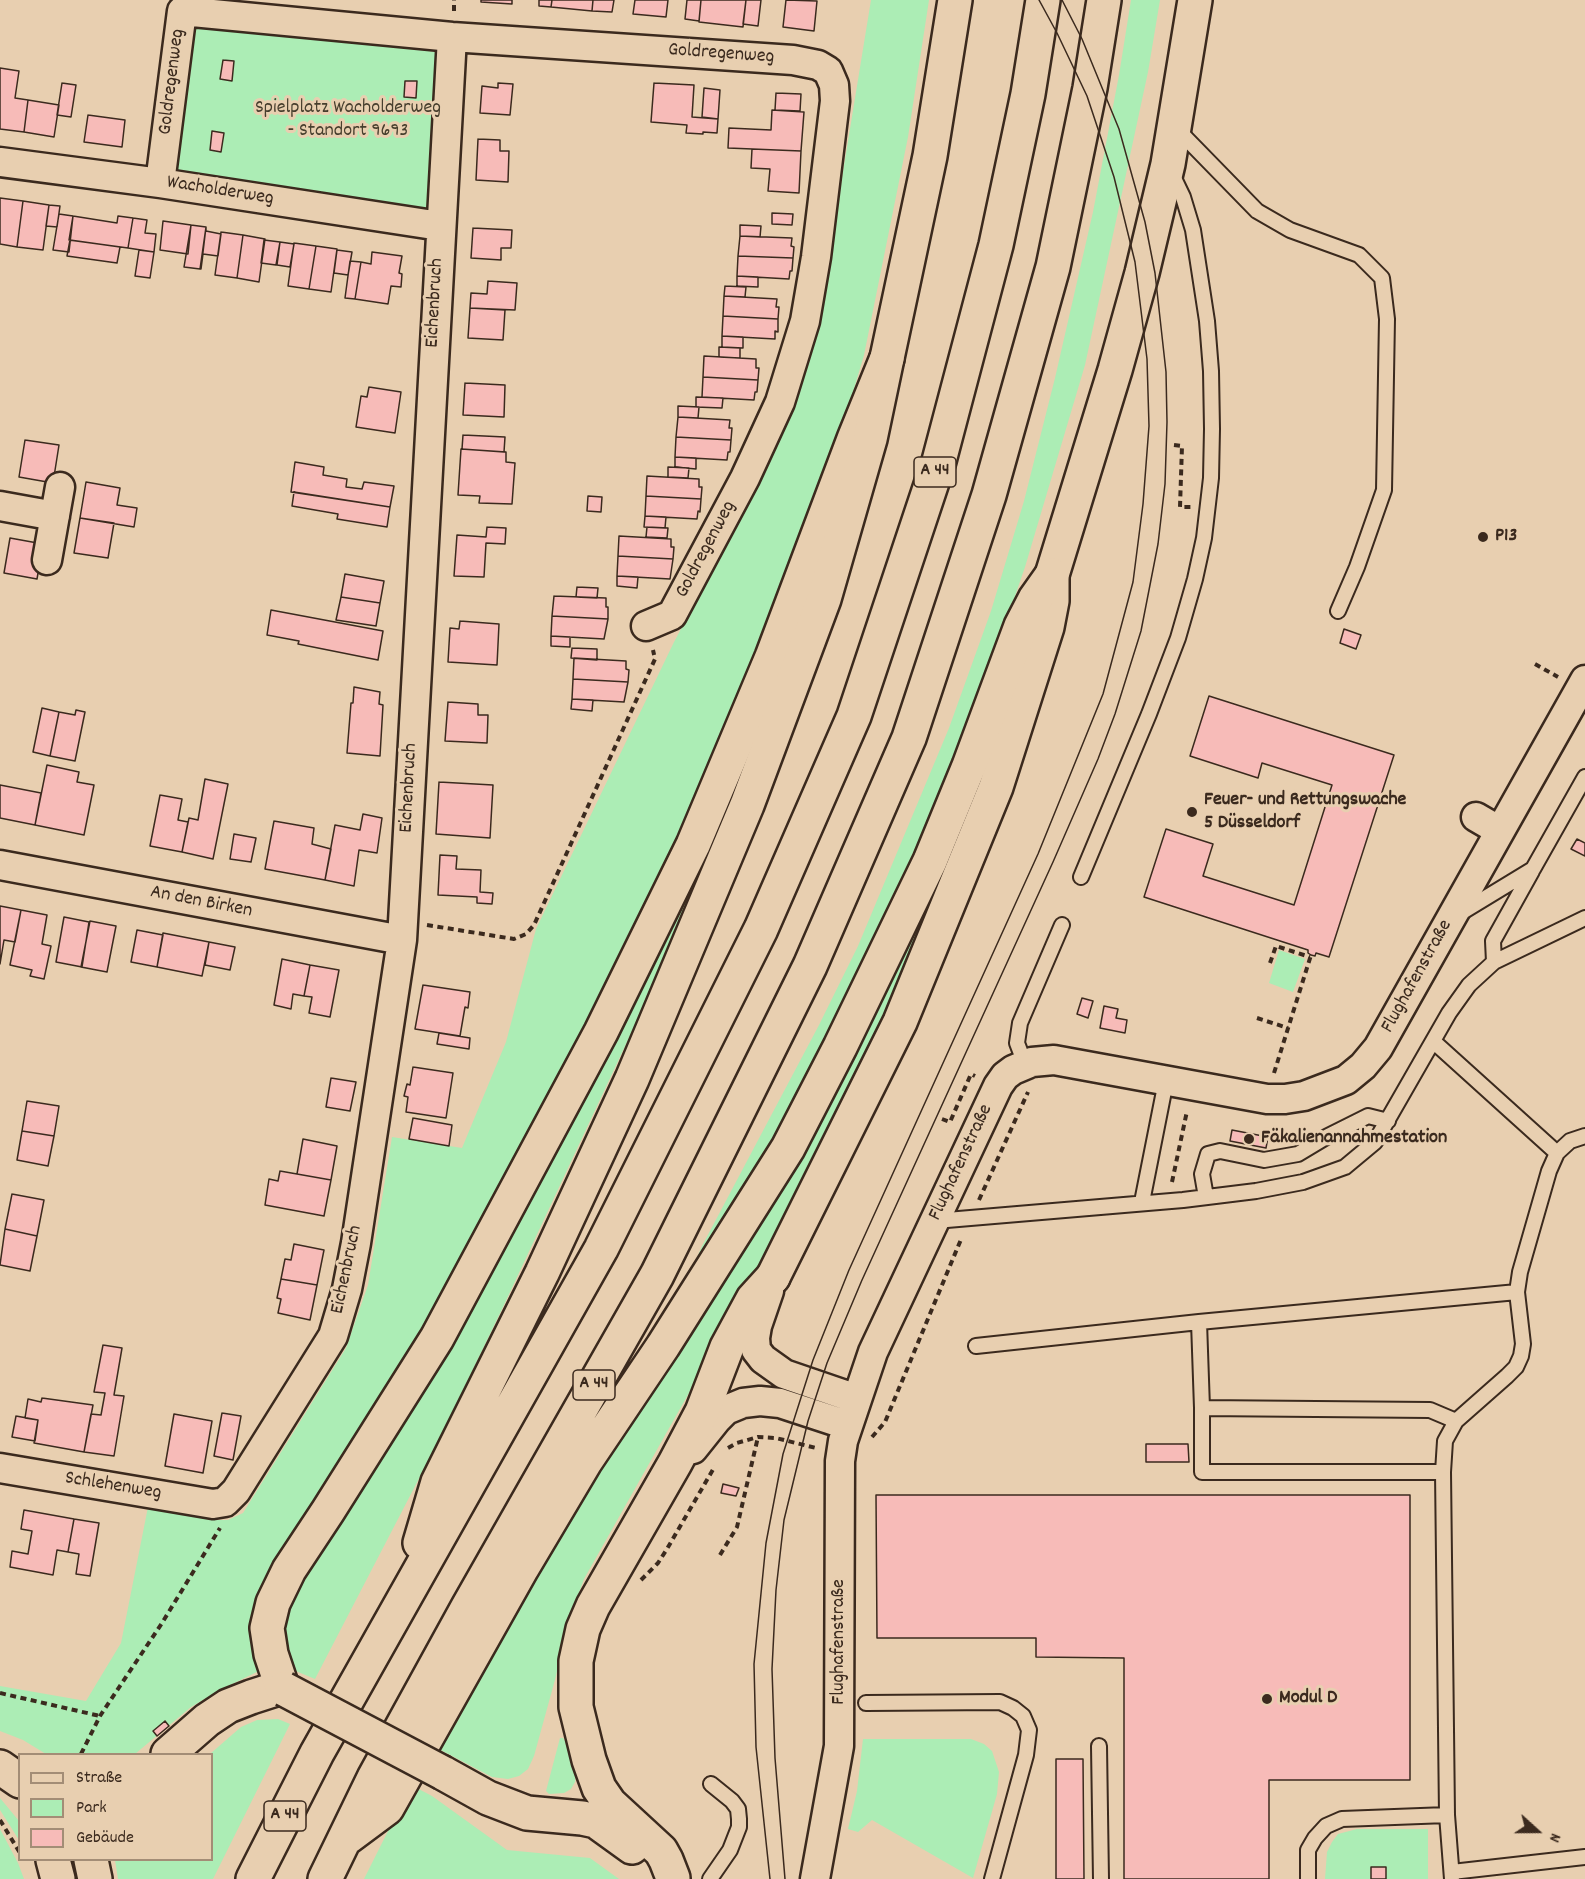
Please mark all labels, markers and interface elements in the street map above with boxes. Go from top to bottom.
street label: Goldregenweg [155,28,191,136]
street label: Goldregenweg [667,39,775,71]
park label: Spielplatz Wacholderweg - Standort 9693 [255,97,441,144]
street label: Wacholderweg [165,172,275,212]
street label: Eichenbruch [422,257,450,349]
road number: A 44 [914,457,956,487]
street label: Goldregenweg [671,497,743,603]
place label: P13 [1495,525,1517,549]
marker: P13 [1476,530,1490,544]
street label: Eichenbruch [396,742,424,834]
place label: Feuer- und Rettungswache 5 Düsseldorf [1204,789,1406,836]
marker: Feuer- und Rettungswache 5 Düsseldorf [1185,805,1199,819]
street label: An den Birken [148,881,254,925]
street label: Flughafenstraße [1377,916,1459,1038]
street label: Flughafenstraße [925,1101,999,1225]
place label: Fäkalienannahmestation [1261,1127,1447,1151]
marker: Fäkalienannahmestation [1242,1132,1256,1146]
street label: Eichenbruch [327,1224,369,1316]
road number: A 44 [573,1370,615,1400]
street label: Schlehenweg [63,1468,163,1506]
street label: Flughafenstraße [828,1579,852,1705]
place label: Modul D [1279,1687,1337,1711]
marker: Modul D [1260,1692,1274,1706]
legend [18,1753,213,1861]
text: Straße [76,1766,122,1791]
text: Park [76,1796,107,1821]
road number: A 44 [264,1801,306,1831]
north arrow [1507,1801,1567,1861]
text: Gebäude [76,1826,134,1851]
text: N [1542,1830,1566,1845]

